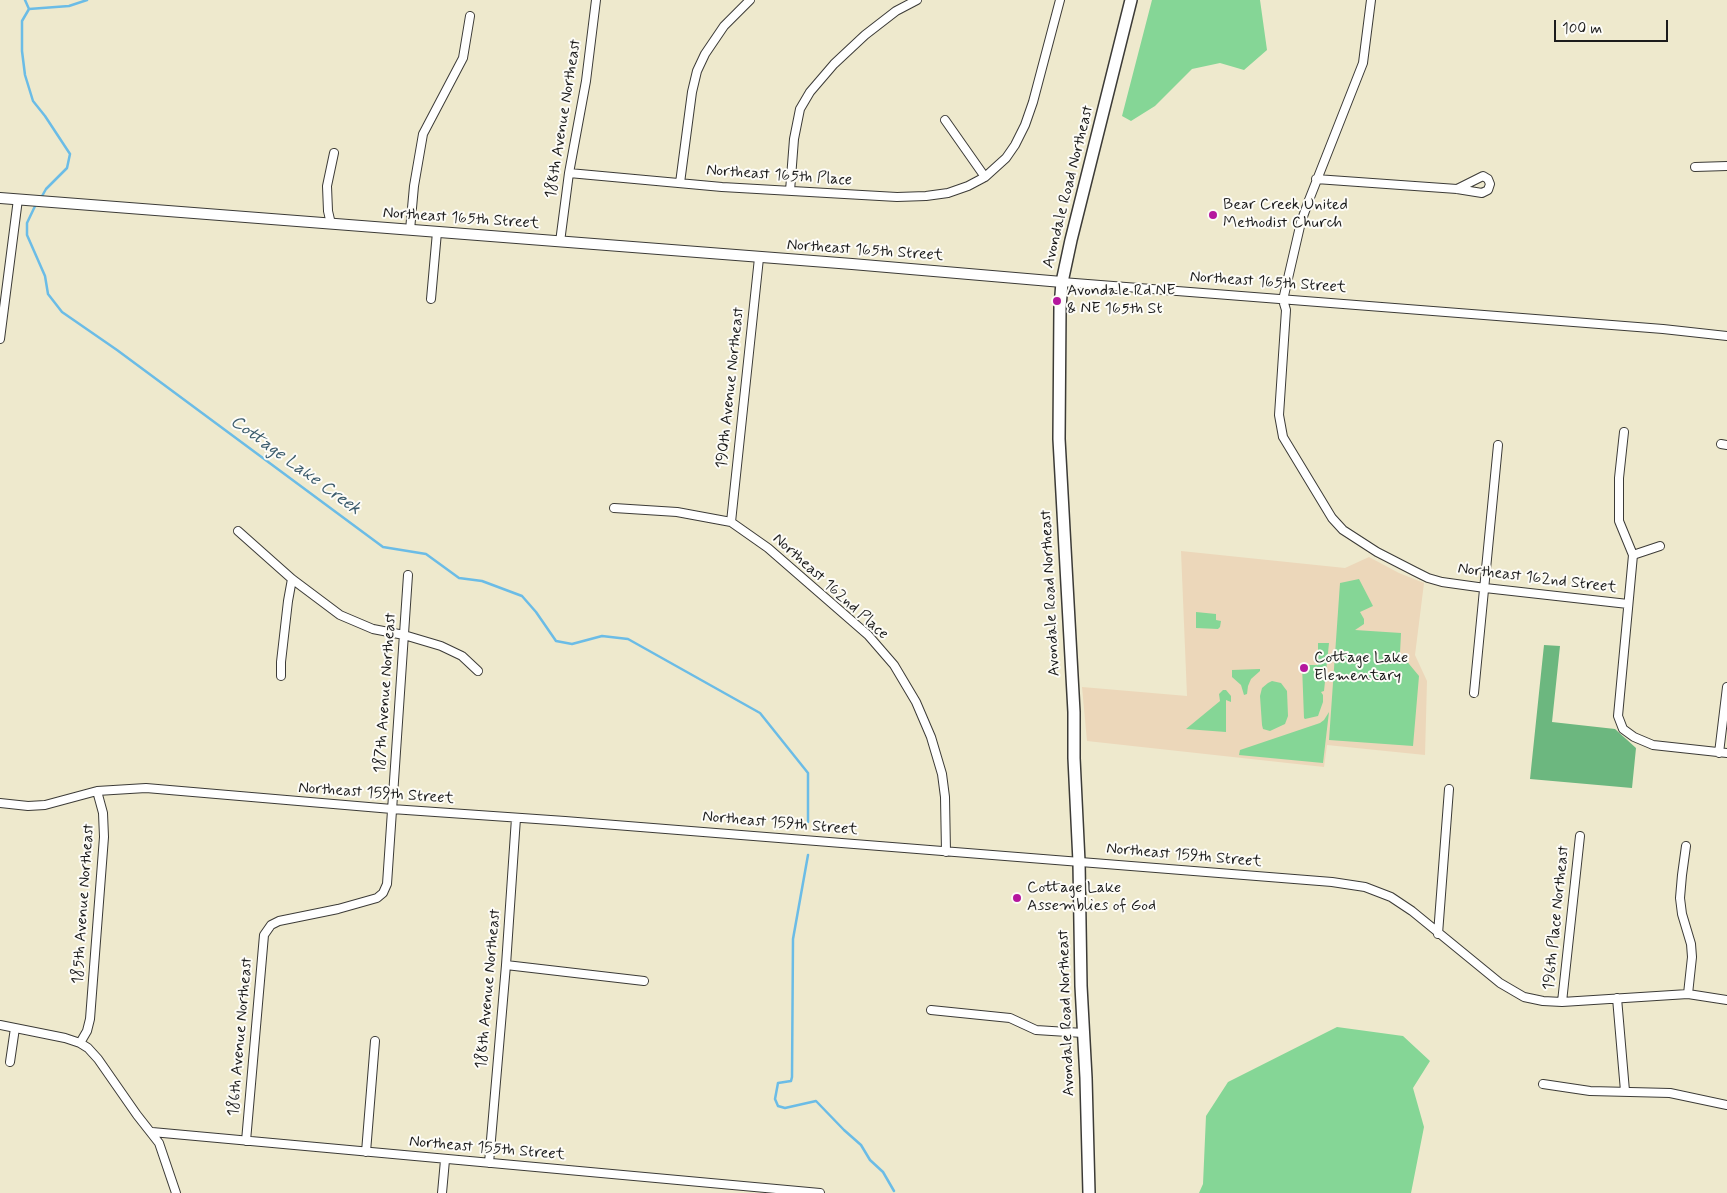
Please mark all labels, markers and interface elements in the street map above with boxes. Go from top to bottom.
scale bar [1557,10,1671,42]
text: 100 m [1562,19,1602,39]
street label: 188th Avenue Northeast [542,38,586,200]
street label: Avondale Road Northeast [1039,104,1099,270]
street label: Northeast 165th Place [705,161,853,191]
place label: Bear Creek United Methodist Church [1223,196,1348,234]
street label: Northeast 165th Street [382,204,540,234]
marker: Bear Creek United Methodist Church [1207,209,1219,221]
street label: Northeast 165th Street [786,236,944,266]
street label: Northeast 165th Street [1189,268,1347,298]
place label: Avondale Rd NE & NE 165th St [1067,282,1176,320]
marker: Avondale Rd NE & NE 165th St [1051,295,1063,307]
street label: 190th Avenue Northeast [713,306,749,470]
water label: Cottage Lake Creek [226,411,364,521]
street label: Avondale Road Northeast [1037,509,1065,677]
street label: Northeast 162nd Place [768,530,892,644]
street label: Northeast 162nd Street [1456,560,1618,598]
street label: 187th Avenue Northeast [371,612,401,774]
place label: Cottage Lake Elementary [1314,649,1408,687]
marker: Cottage Lake Elementary [1298,662,1310,674]
street label: Northeast 159th Street [298,779,454,809]
street label: Northeast 159th Street [702,808,858,840]
street label: 185th Avenue Northeast [69,823,99,985]
street label: Northeast 159th Street [1106,840,1262,872]
street label: 196th Place Northeast [1540,845,1574,991]
place label: Cottage Lake Assemblies of God [1027,879,1156,917]
marker: Cottage Lake Assemblies of God [1011,892,1023,904]
street label: 188th Avenue Northeast [472,908,506,1070]
street label: Avondale Road Northeast [1054,929,1080,1097]
street label: 186th Avenue Northeast [224,957,258,1117]
street label: Northeast 155th Street [408,1133,566,1165]

